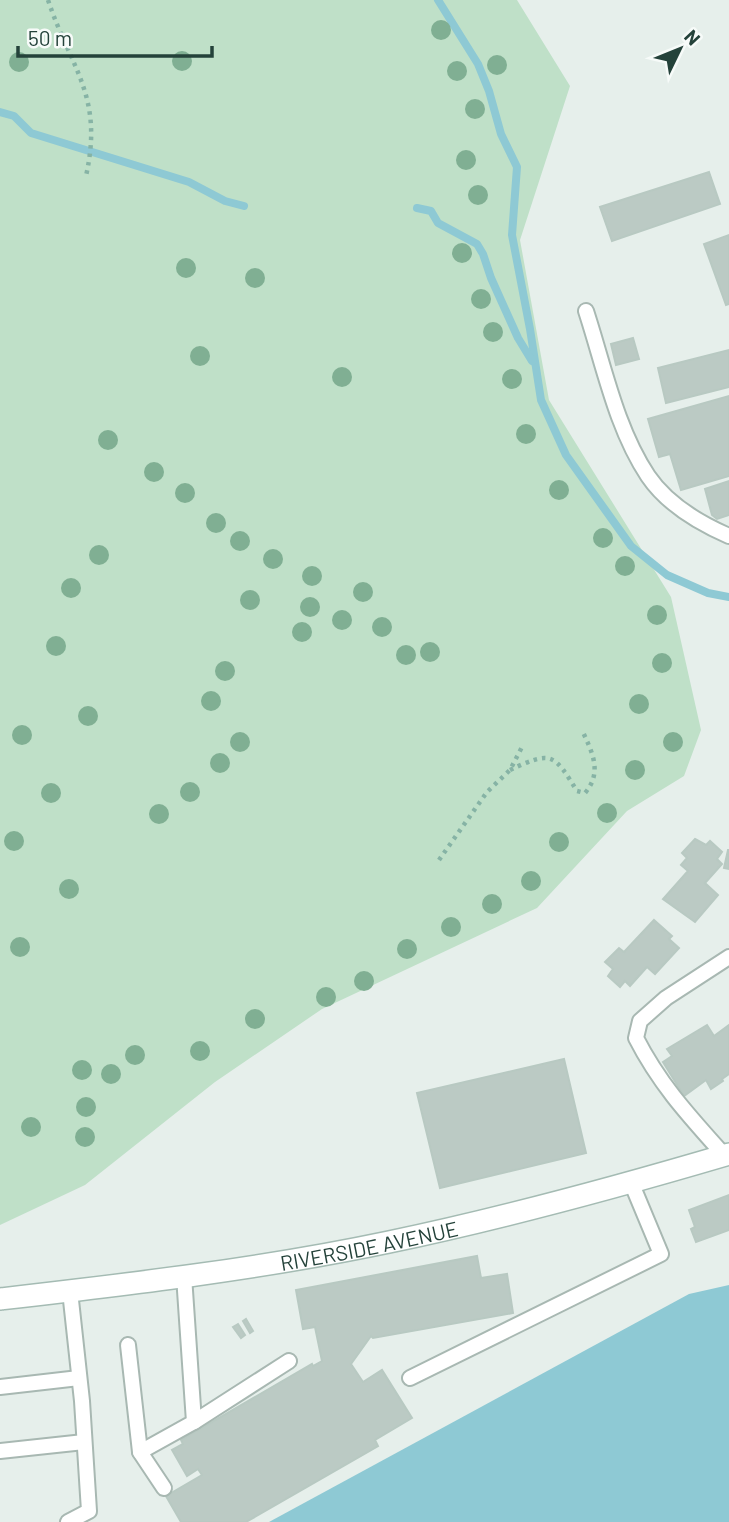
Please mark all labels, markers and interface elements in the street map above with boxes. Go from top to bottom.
scale bar [18,14,212,58]
north arrow [645,14,715,84]
text: 50 m [28,25,72,50]
text: N [680,25,706,50]
street label: RIVERSIDE AVENUE [278,1215,460,1275]

